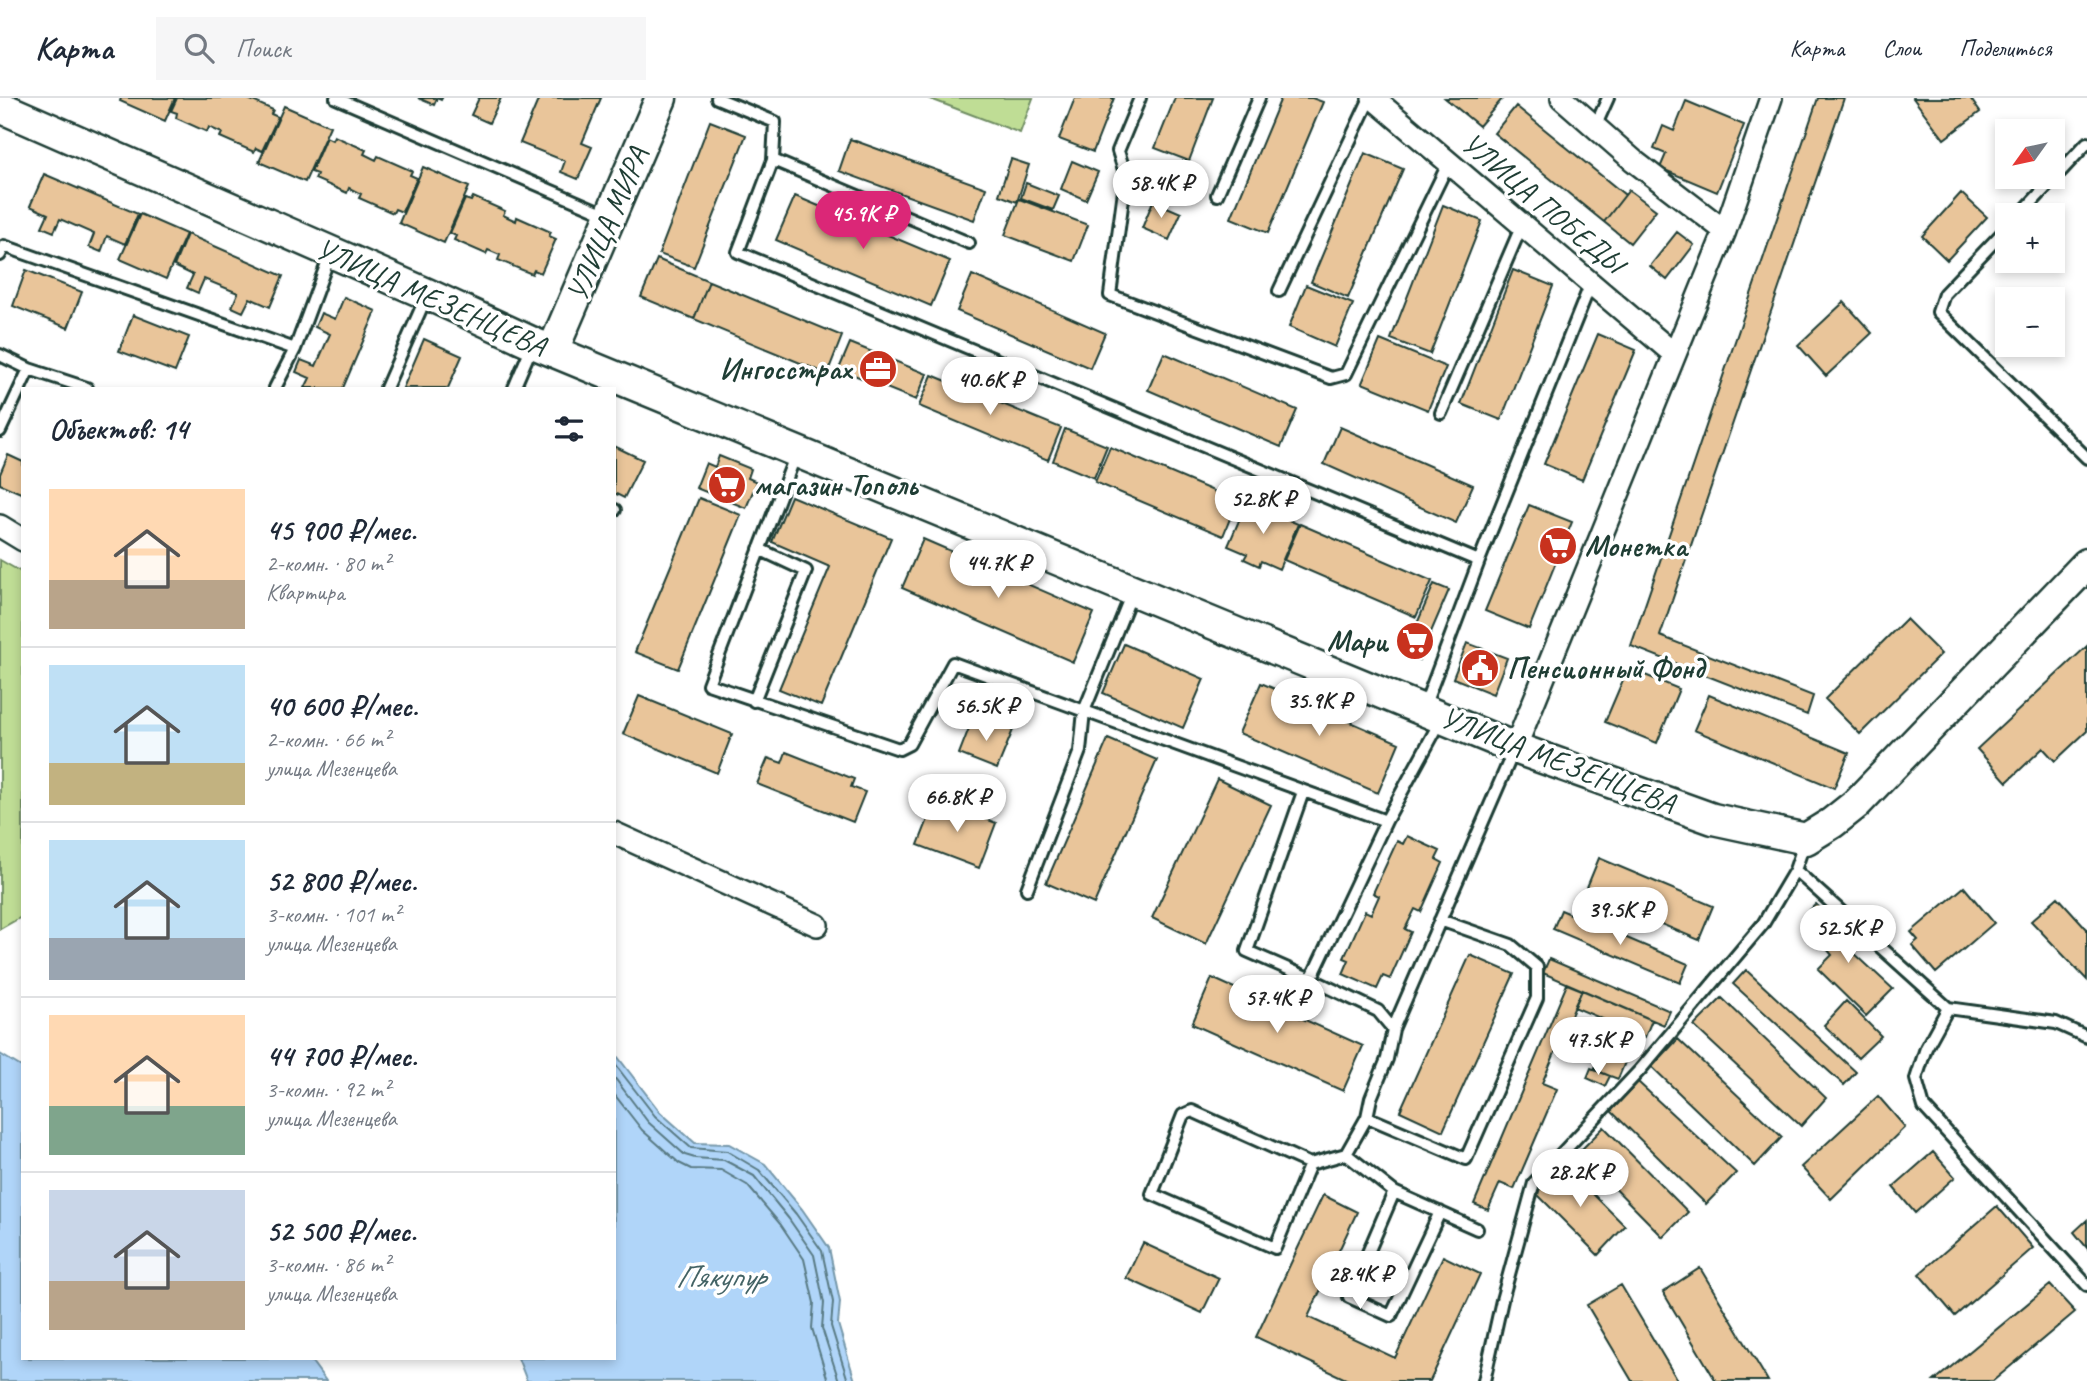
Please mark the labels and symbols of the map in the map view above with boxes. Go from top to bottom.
north arrow [1995,119,2065,189]
street label: УЛИЦА ПОБЕДЫ [1454,124,1636,285]
street label: УЛИЦА МИРА [558,140,657,307]
pin: 58.4K ₽ [1096,160,1226,220]
pin: 45.9K ₽ [798,192,928,251]
street label: УЛИЦА МЕЗЕНЦЕВА [310,229,554,366]
office icon: Ингосстрах [857,348,899,390]
place label: Ингосстрах [720,350,854,388]
pin: 40.6K ₽ [925,358,1055,417]
supermarket icon: магазин Тополь [706,464,748,506]
place label: магазин Тополь [754,466,919,504]
pin: 52.8K ₽ [1198,476,1328,536]
supermarket icon: Монетка [1537,525,1579,567]
place label: Монетка [1585,527,1690,565]
pin: 44.7K ₽ [933,540,1063,600]
supermarket icon: Мари [1394,620,1436,662]
place label: Мари [1327,622,1389,660]
public building icon: Пенсионный Фонд [1459,647,1501,689]
place label: Пенсионный Фонд [1507,649,1708,687]
pin: 35.9K ₽ [1254,678,1384,738]
pin: 56.5K ₽ [921,684,1051,743]
street label: УЛИЦА МЕЗЕНЦЕВА [1435,698,1682,823]
pin: 66.8K ₽ [892,774,1022,834]
pin: 39.5K ₽ [1555,888,1685,947]
pin: 52.5K ₽ [1783,906,1913,965]
pin: 57.4K ₽ [1212,976,1342,1035]
pin: 47.5K ₽ [1533,1018,1663,1077]
pin: 28.2K ₽ [1515,1150,1645,1209]
pin: 28.4K ₽ [1295,1252,1425,1311]
water label: Пякупур [676,1256,768,1297]

